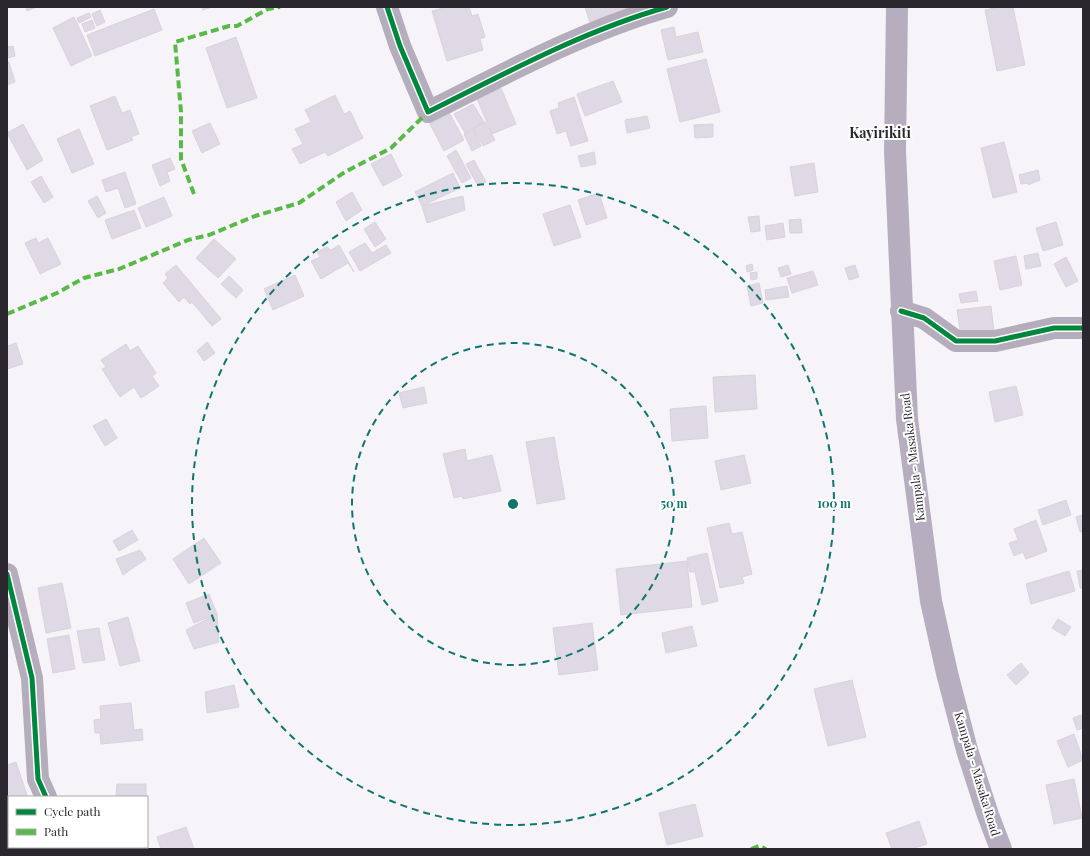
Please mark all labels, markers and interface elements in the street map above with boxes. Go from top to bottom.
district label: Kayirikiti [849,123,911,142]
street label: Kampala - Masaka Road [896,392,928,522]
text: 50 m [661,495,688,511]
text: 100 m [817,495,851,511]
centre of rings [506,497,520,511]
street label: Kampala - Masaka Road [951,710,1004,838]
legend [8,796,148,848]
text: Cycle path [44,803,101,819]
text: Path [44,823,68,839]

